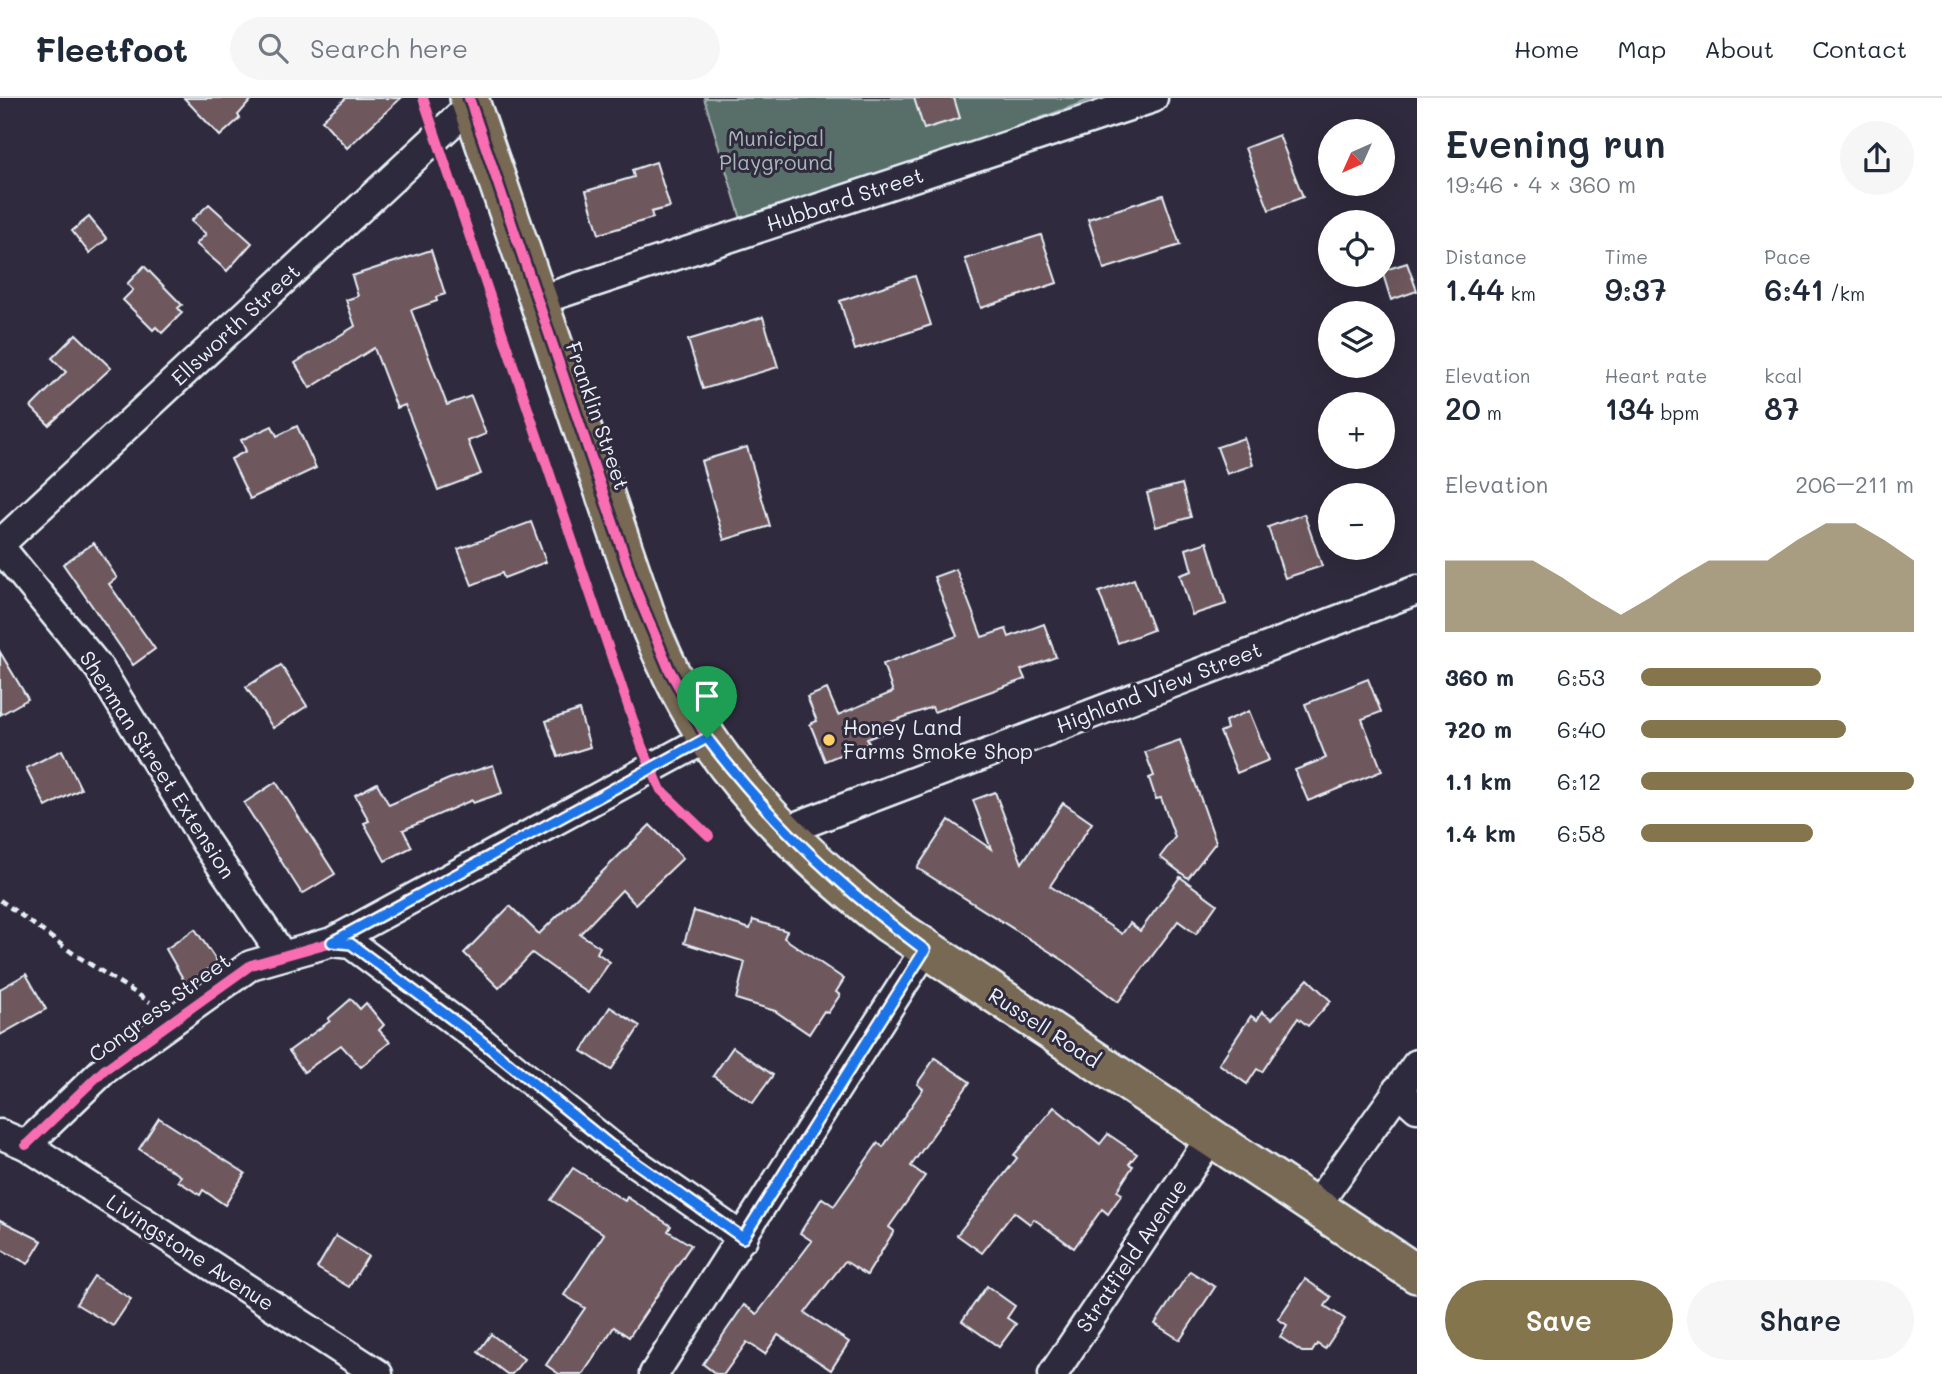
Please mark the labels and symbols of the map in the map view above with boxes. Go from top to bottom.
north arrow [1318,119,1395,196]
park label: Municipal Playground [719,124,833,175]
street label: Hubbard Street [763,160,927,237]
street label: Ellsworth Street [165,257,305,391]
street label: Franklin Street [560,338,636,493]
street label: Highland View Street [1052,635,1265,738]
street label: Sherman Street Extension [74,645,242,883]
pin [677,666,737,738]
place label: Honey Land Farms Smoke Shop [843,713,1033,764]
marker: Honey Land Farms Smoke Shop [821,732,837,748]
street label: Congress Street [83,946,235,1067]
street label: Russell Road [984,981,1106,1073]
street label: Stratfield Avenue [1069,1173,1192,1337]
street label: Livingstone Avenue [102,1187,280,1316]

